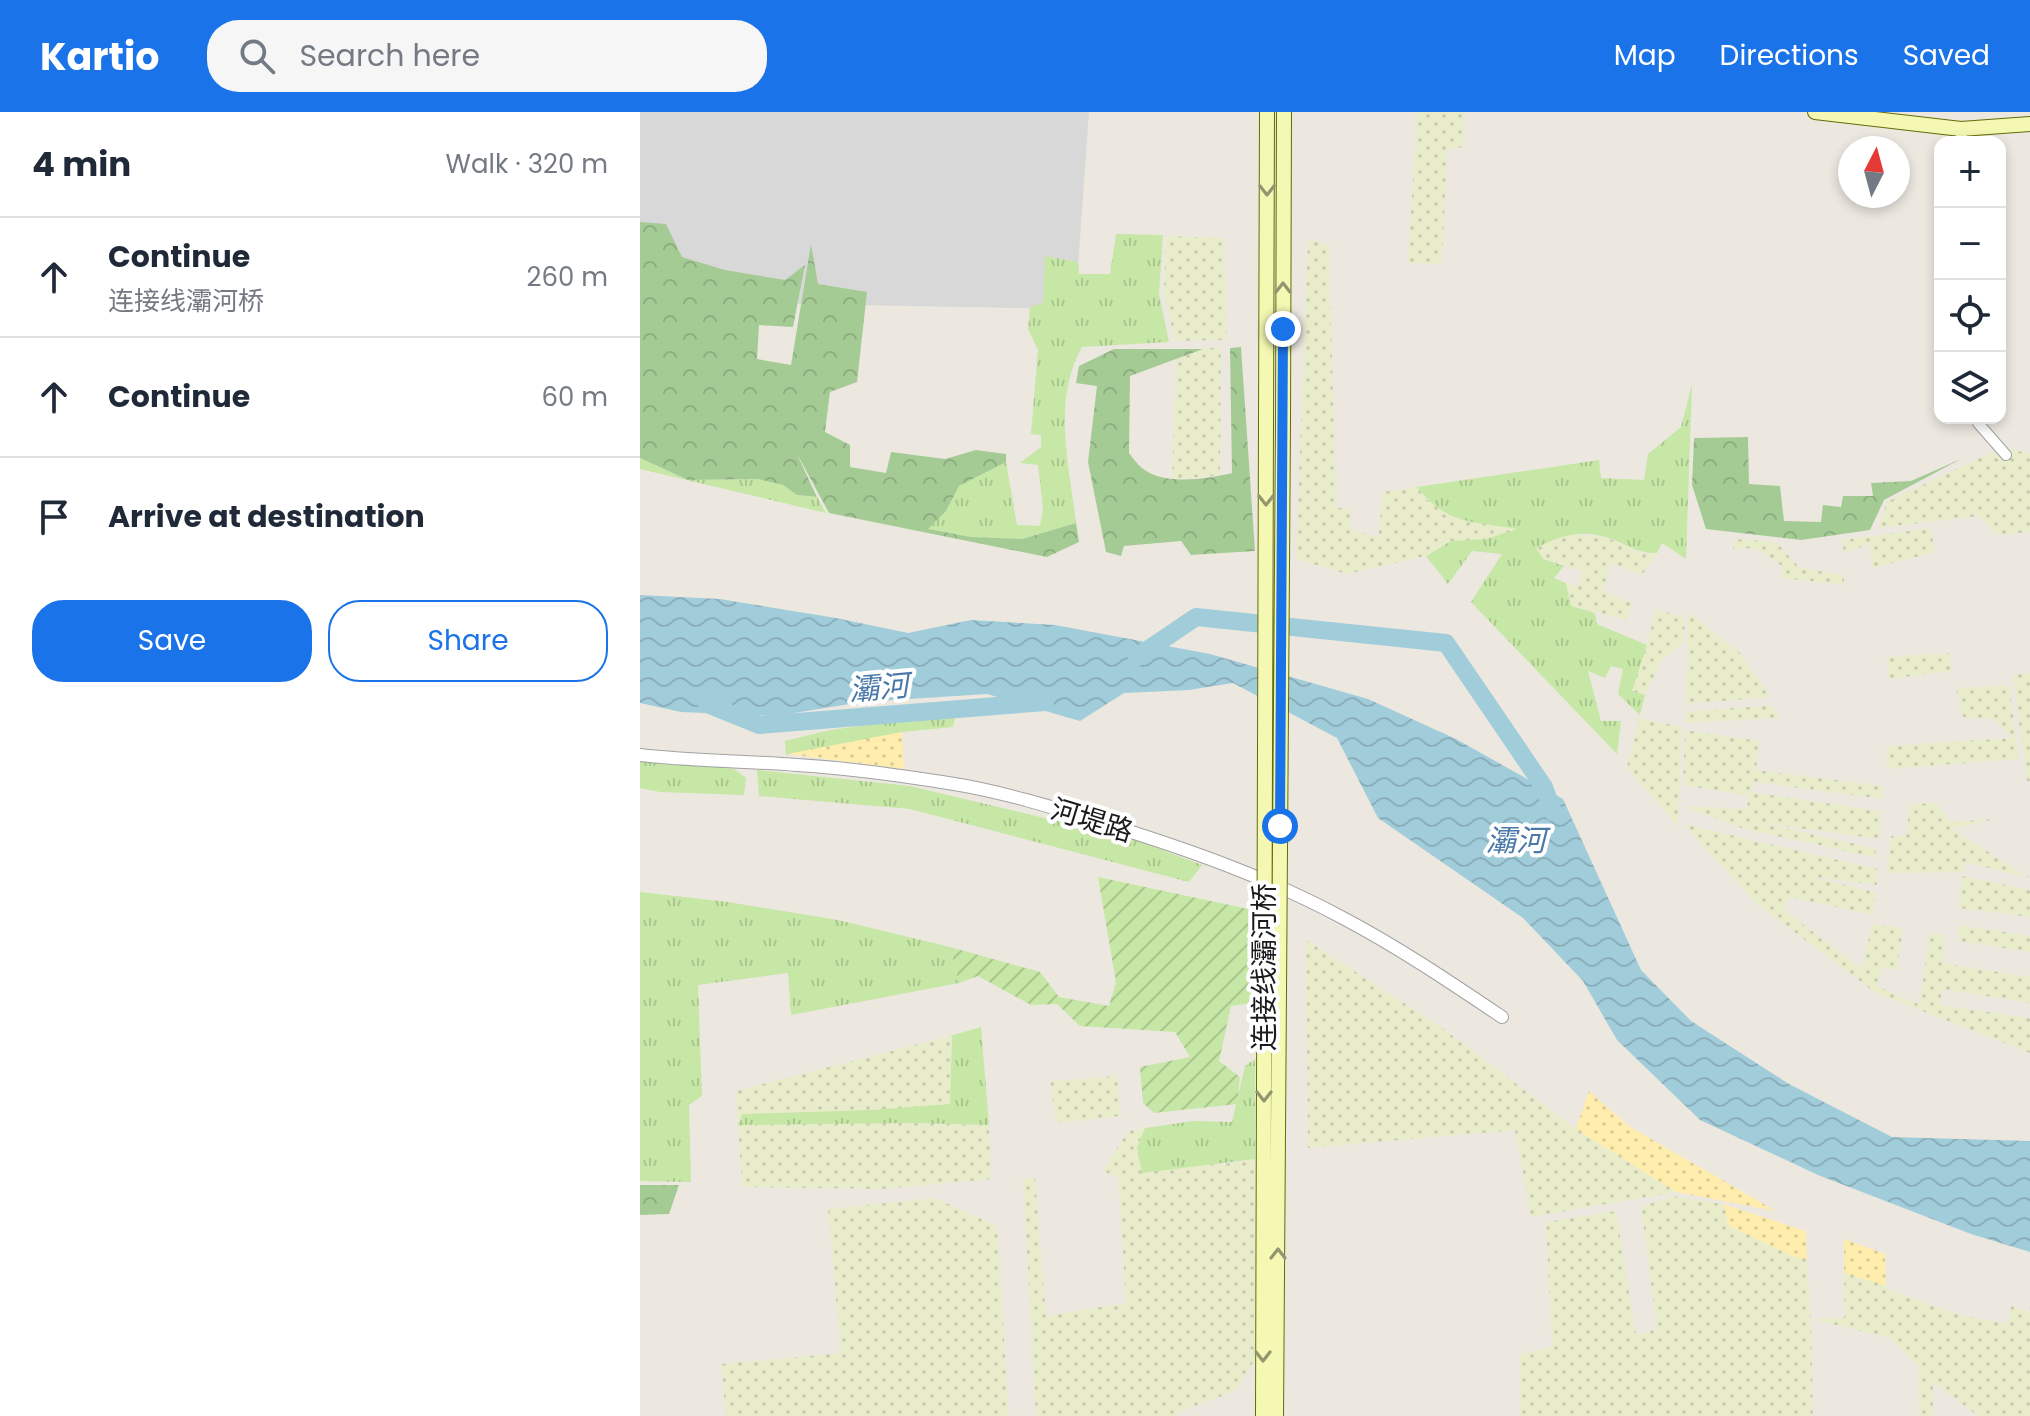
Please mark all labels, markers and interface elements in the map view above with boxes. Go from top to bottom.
search box [207,20,767,92]
text: Kartio [40,30,159,83]
icon: search [235,34,279,78]
text: Search here [299,34,480,77]
text: Map [1614,36,1676,75]
text: Directions [1720,36,1859,75]
text: Saved [1903,36,1990,75]
north arrow [1838,136,1910,208]
map controls [1934,136,2006,424]
button: + [1934,136,2006,208]
text: 4 min [32,140,131,188]
text: Walk · 320 m [446,146,608,182]
one-way arrow [1258,184,1276,197]
button: − [1934,208,2006,280]
text: Continue [108,235,250,278]
icon: ahead [32,255,76,299]
text: 260 m [526,259,608,295]
button: locate [1934,280,2006,352]
one-way arrow [1274,281,1292,294]
text: 连接线灞河桥 [108,283,264,319]
route end [1265,311,1301,347]
button: layers [1934,352,2006,424]
icon: ahead [32,375,76,419]
text: Continue [108,375,250,418]
text: 60 m [541,379,608,415]
one-way arrow [1257,494,1275,507]
icon: arrive [32,495,76,539]
text: Arrive at destination [108,495,425,538]
button: Save [32,600,312,682]
button: Share [328,600,608,682]
water label: 灞河 [847,663,916,712]
street label: 河堤路 [1046,790,1138,851]
route start [1262,808,1298,844]
water label: 灞河 [1486,819,1551,862]
street label: 连接线灞河桥 [1245,883,1284,1051]
one-way arrow [1255,1090,1273,1103]
one-way arrow [1269,1247,1286,1260]
one-way arrow [1254,1350,1272,1363]

